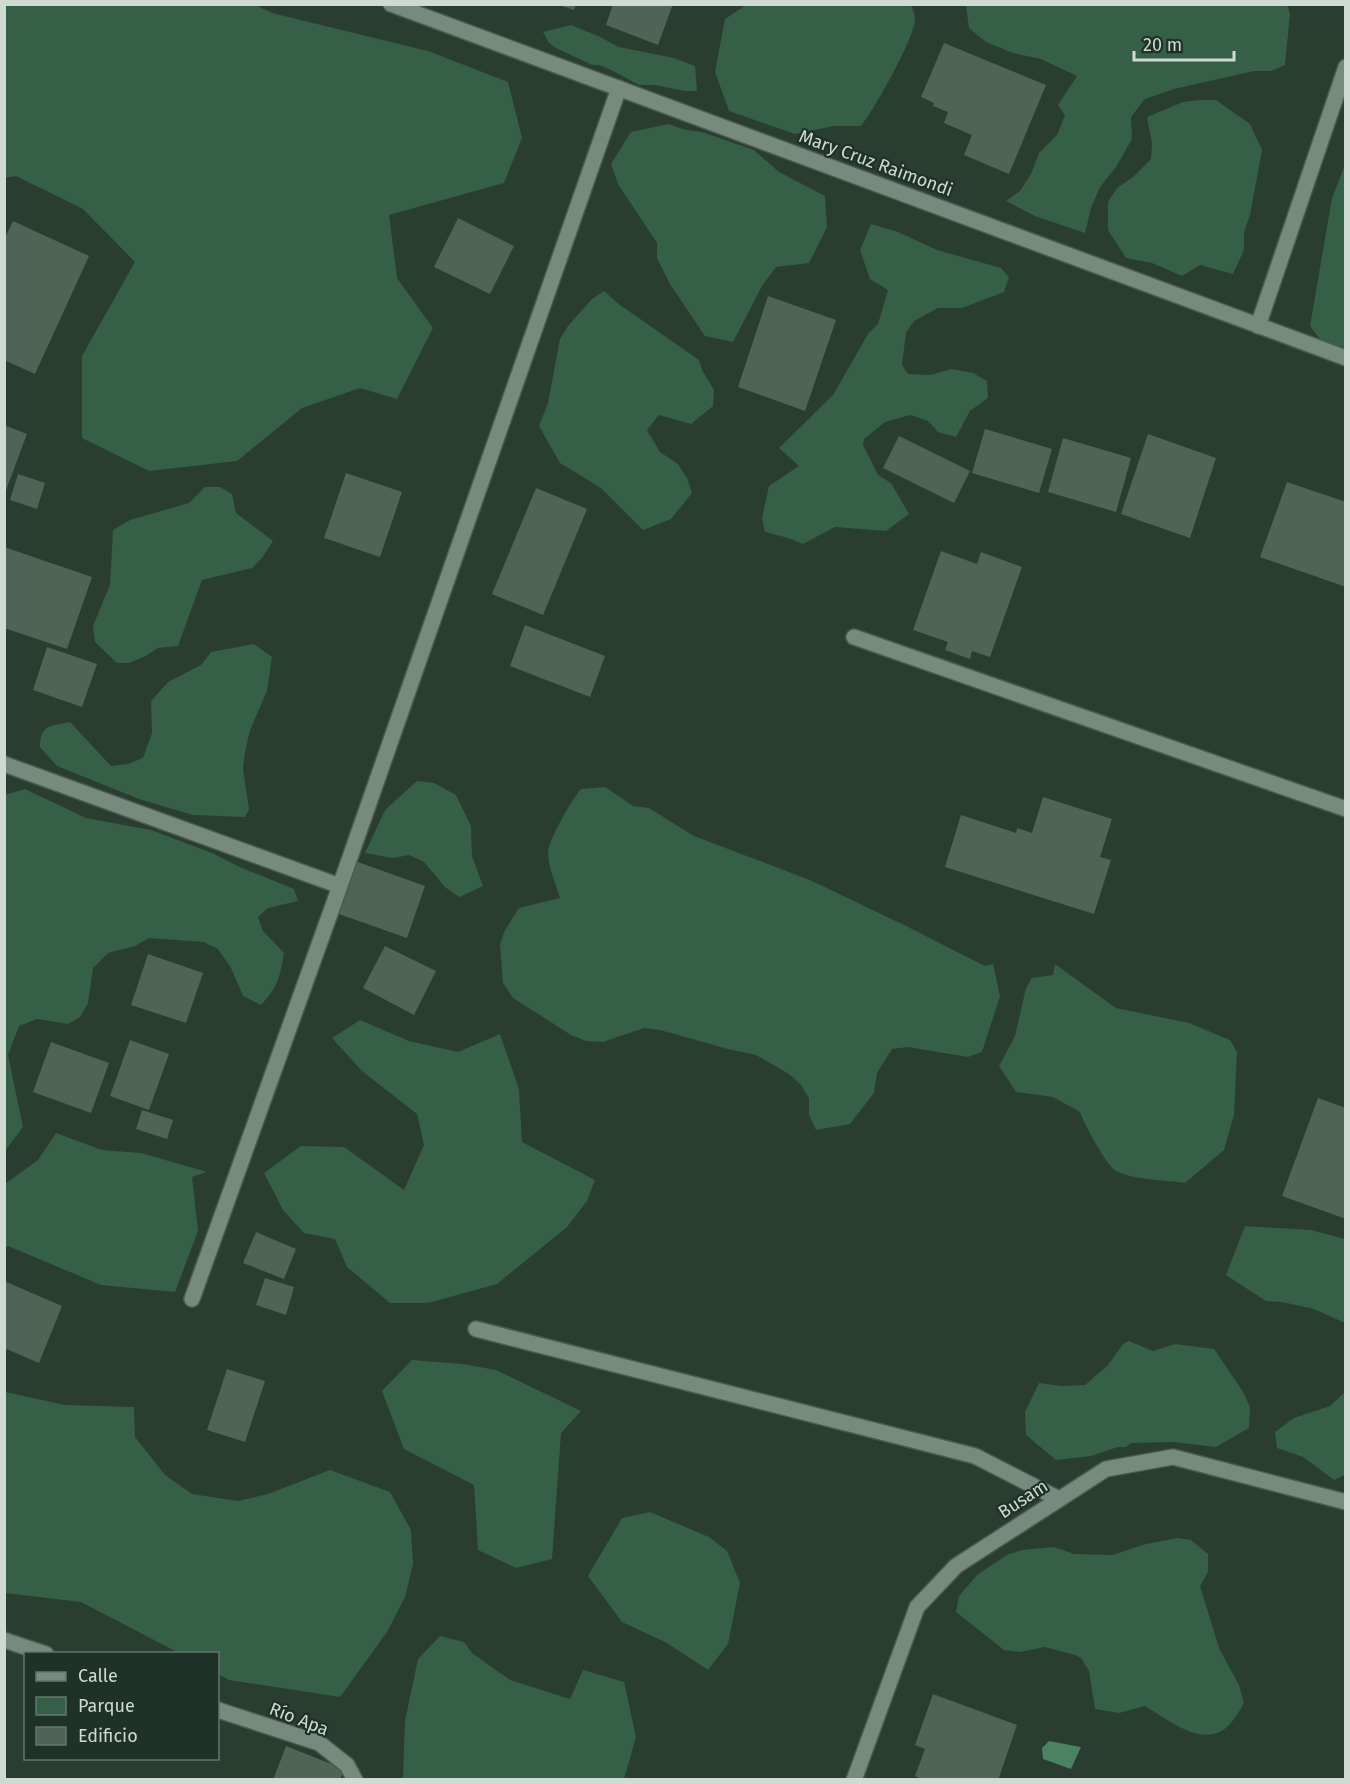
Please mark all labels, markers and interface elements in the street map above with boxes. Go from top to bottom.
scale bar [1134,24,1234,62]
text: 20 m [1143,34,1182,56]
street label: Mary Cruz Raimondi [796,125,956,201]
street label: Busam [994,1475,1052,1523]
legend [24,1652,219,1760]
text: Calle [78,1665,118,1687]
text: Parque [78,1695,135,1717]
street label: Río Apa [266,1698,332,1740]
text: Edificio [78,1725,138,1747]

